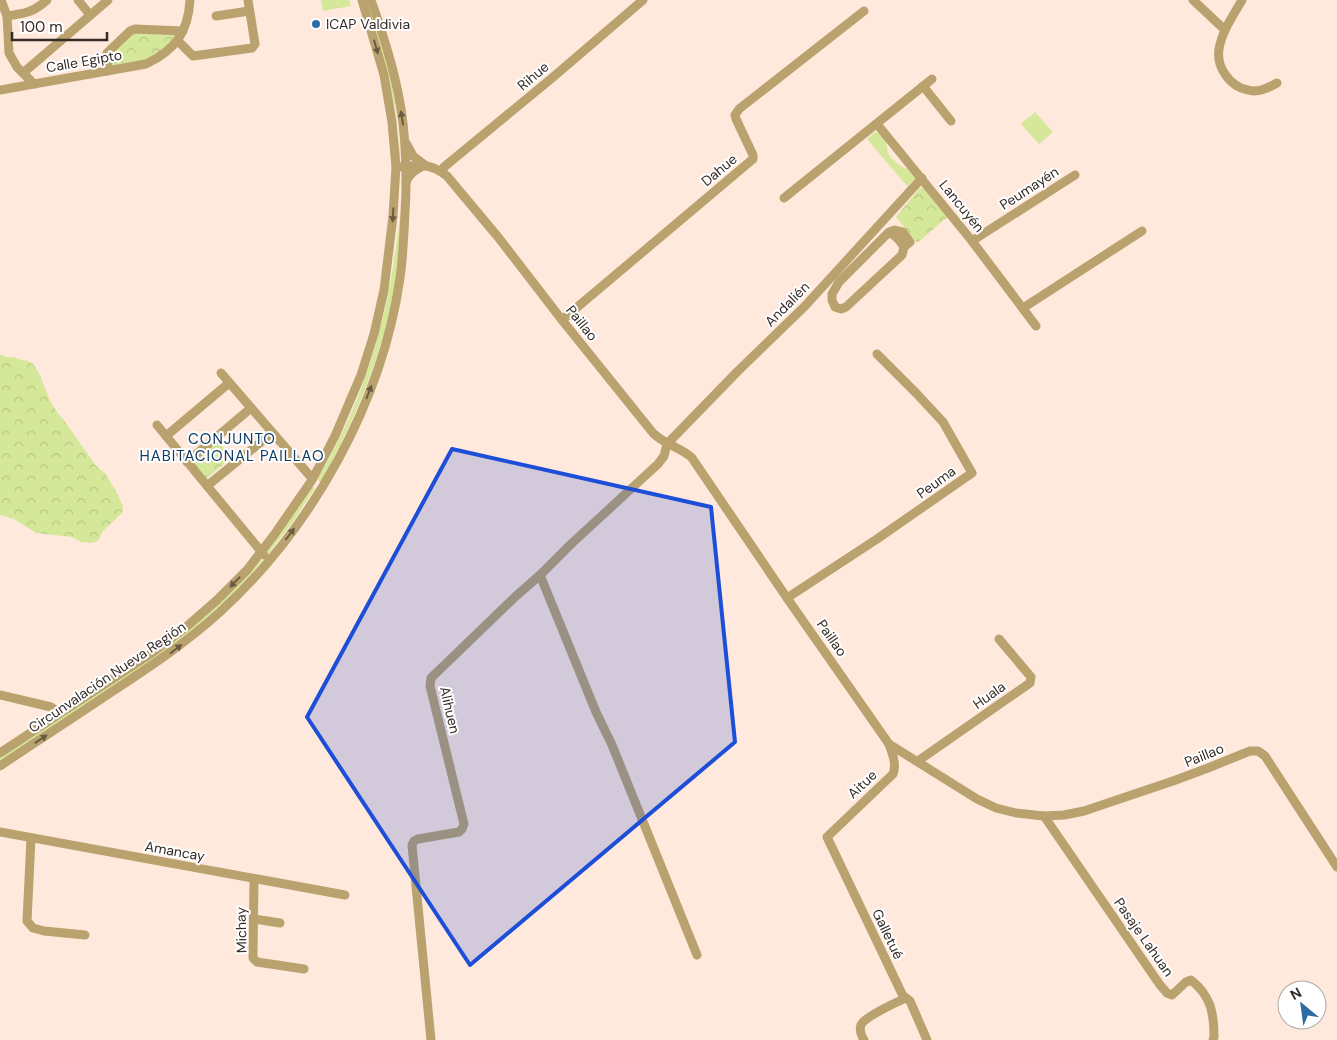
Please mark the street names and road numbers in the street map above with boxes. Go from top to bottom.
street label: Calle Egipto [45,45,123,77]
street label: Rihue [514,58,552,94]
street label: Dahue [697,150,741,190]
street label: Peumayén [996,162,1062,214]
street label: Lancuyén [935,176,989,236]
street label: Andalién [761,278,813,330]
street label: Paillao [562,301,602,345]
street label: Peuma [913,462,959,502]
street label: Paillao [813,616,851,660]
street label: Circunvalación Nueva Región [25,618,189,736]
street label: Huala [969,677,1009,713]
street label: Alihuen [436,685,464,735]
street label: Paillao [1182,739,1226,771]
street label: Aitue [843,766,881,802]
street label: Amancay [144,837,207,865]
street label: Pasaje Lahuan [1110,894,1178,980]
street label: Michay [232,906,250,953]
street label: Galletué [868,906,908,962]

